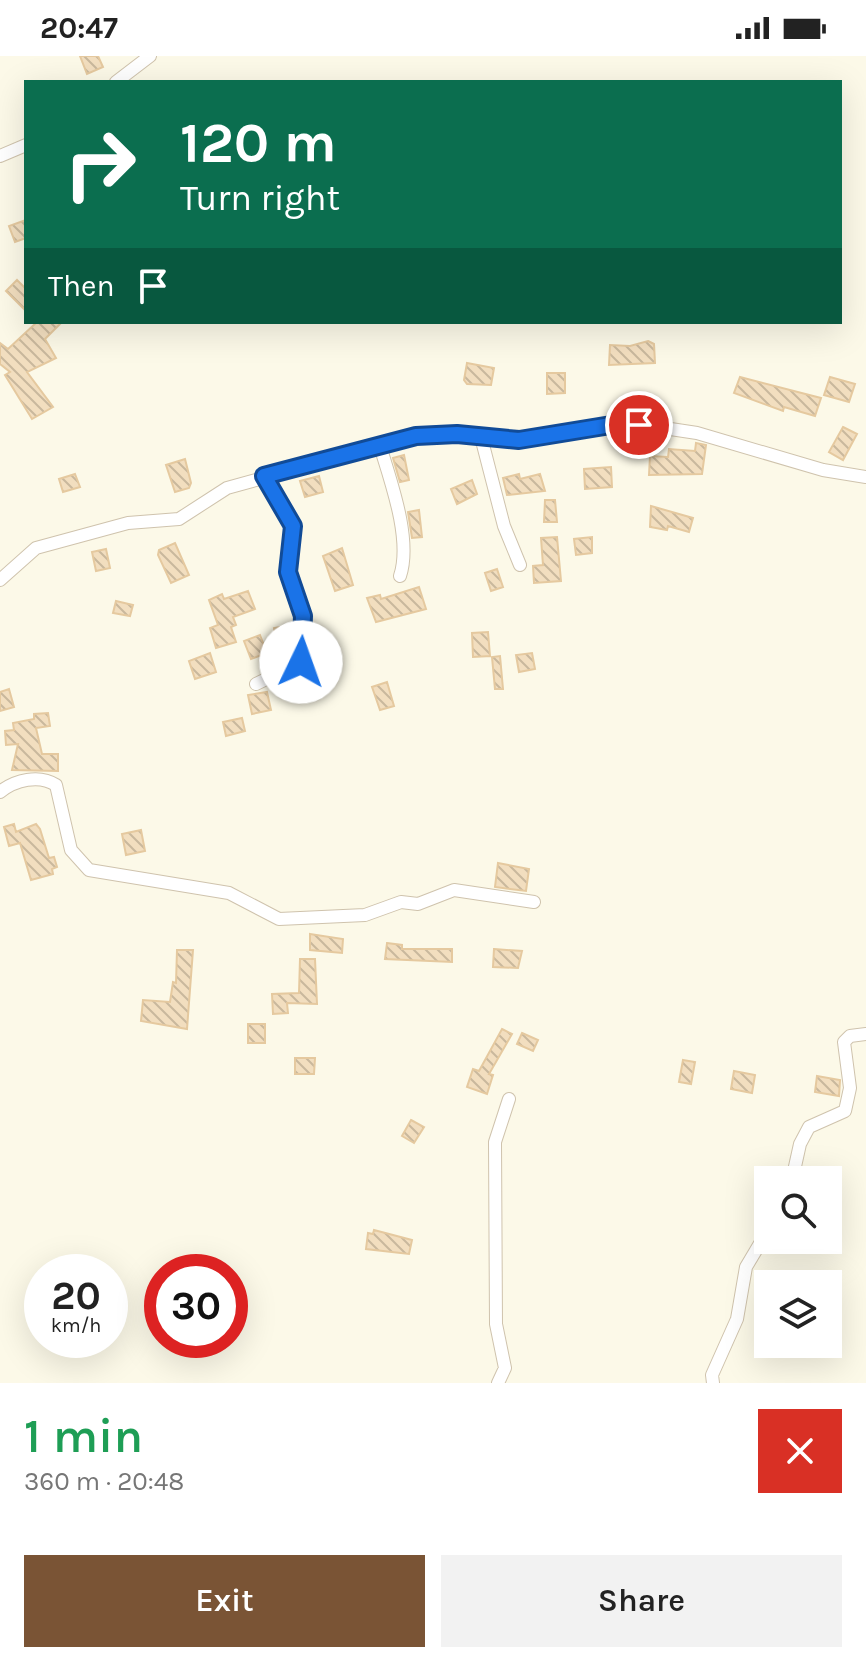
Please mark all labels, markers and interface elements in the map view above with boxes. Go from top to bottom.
text: 20:47 [40,10,118,46]
text: 120 m [180,110,337,175]
icon: right [48,112,152,216]
text: Turn right [180,177,340,219]
icon: arrive [131,264,175,308]
text: Then [48,268,115,304]
pin [605,391,673,459]
icon: arrive [617,403,661,447]
position arrow [259,620,343,704]
map controls [754,1166,842,1358]
button: search [754,1166,842,1254]
speed limit sign: 30 [144,1254,248,1358]
button: layers [754,1270,842,1358]
text: 20 [51,1272,101,1319]
text: km/h [51,1314,101,1337]
text: 1 min [24,1408,143,1464]
button: close [758,1409,842,1493]
text: 360 m · 20:48 [24,1466,184,1497]
button: Exit [24,1555,425,1647]
button: Share [441,1555,842,1647]

